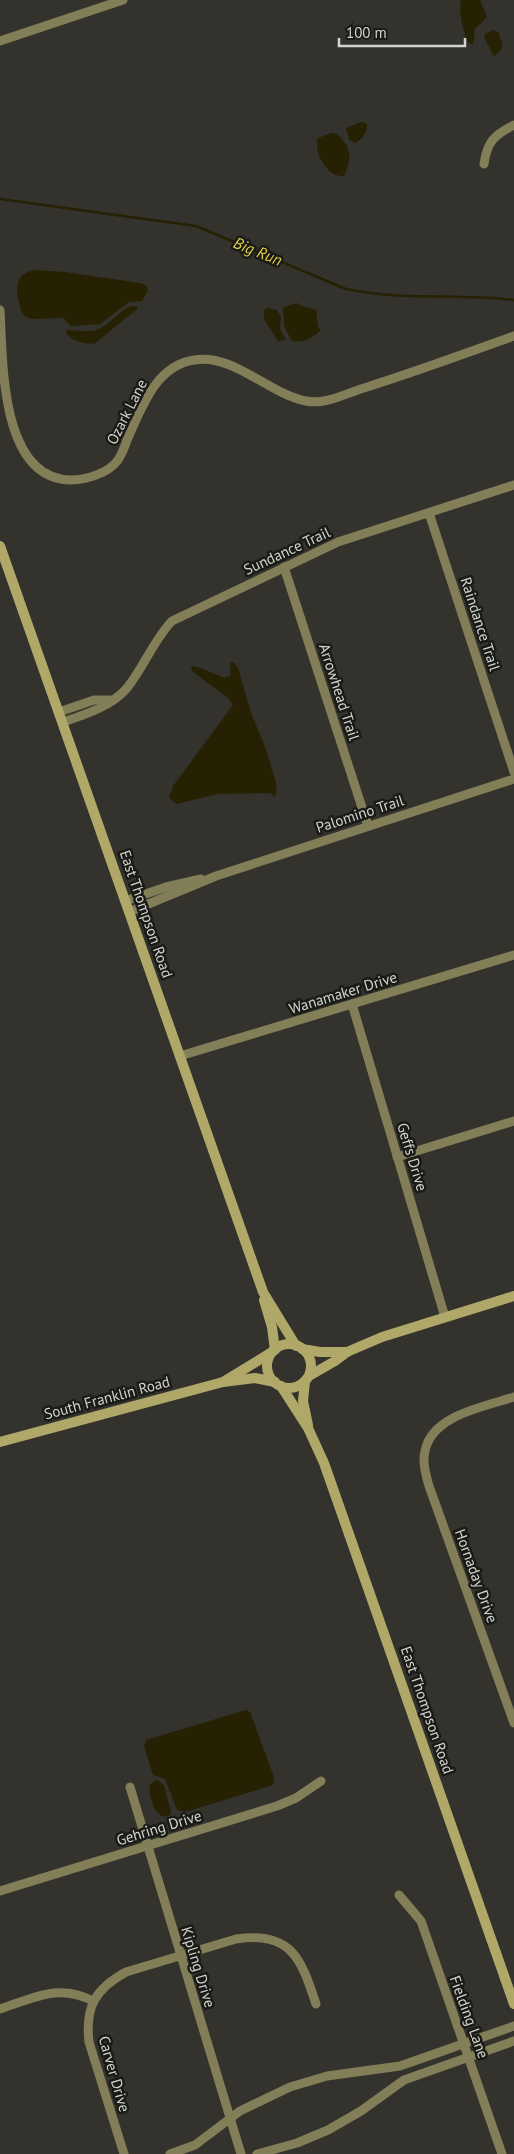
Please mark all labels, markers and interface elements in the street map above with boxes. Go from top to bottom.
scale bar [339,15,465,47]
text: 100 m [346,23,387,42]
water label: Big Run [231,232,285,270]
street label: Ozark Lane [102,376,151,448]
street label: Sundance Trail [241,522,334,579]
street label: Raindance Trail [456,575,505,674]
street label: Arrowhead Trail [315,641,364,743]
street label: Palomino Trail [313,790,407,837]
street label: East Thompson Road [116,848,177,980]
street label: Wanamaker Drive [287,967,399,1018]
street label: Geffs Drive [393,1120,432,1193]
street label: South Franklin Road [42,1372,172,1423]
street label: Hornaday Drive [451,1526,502,1625]
street label: East Thompson Road [397,1644,458,1776]
street label: Gehring Drive [114,1806,204,1849]
street label: Kipling Drive [177,1924,220,2010]
street label: Fielding Lane [446,1973,493,2061]
street label: Carver Drive [95,2034,134,2114]

